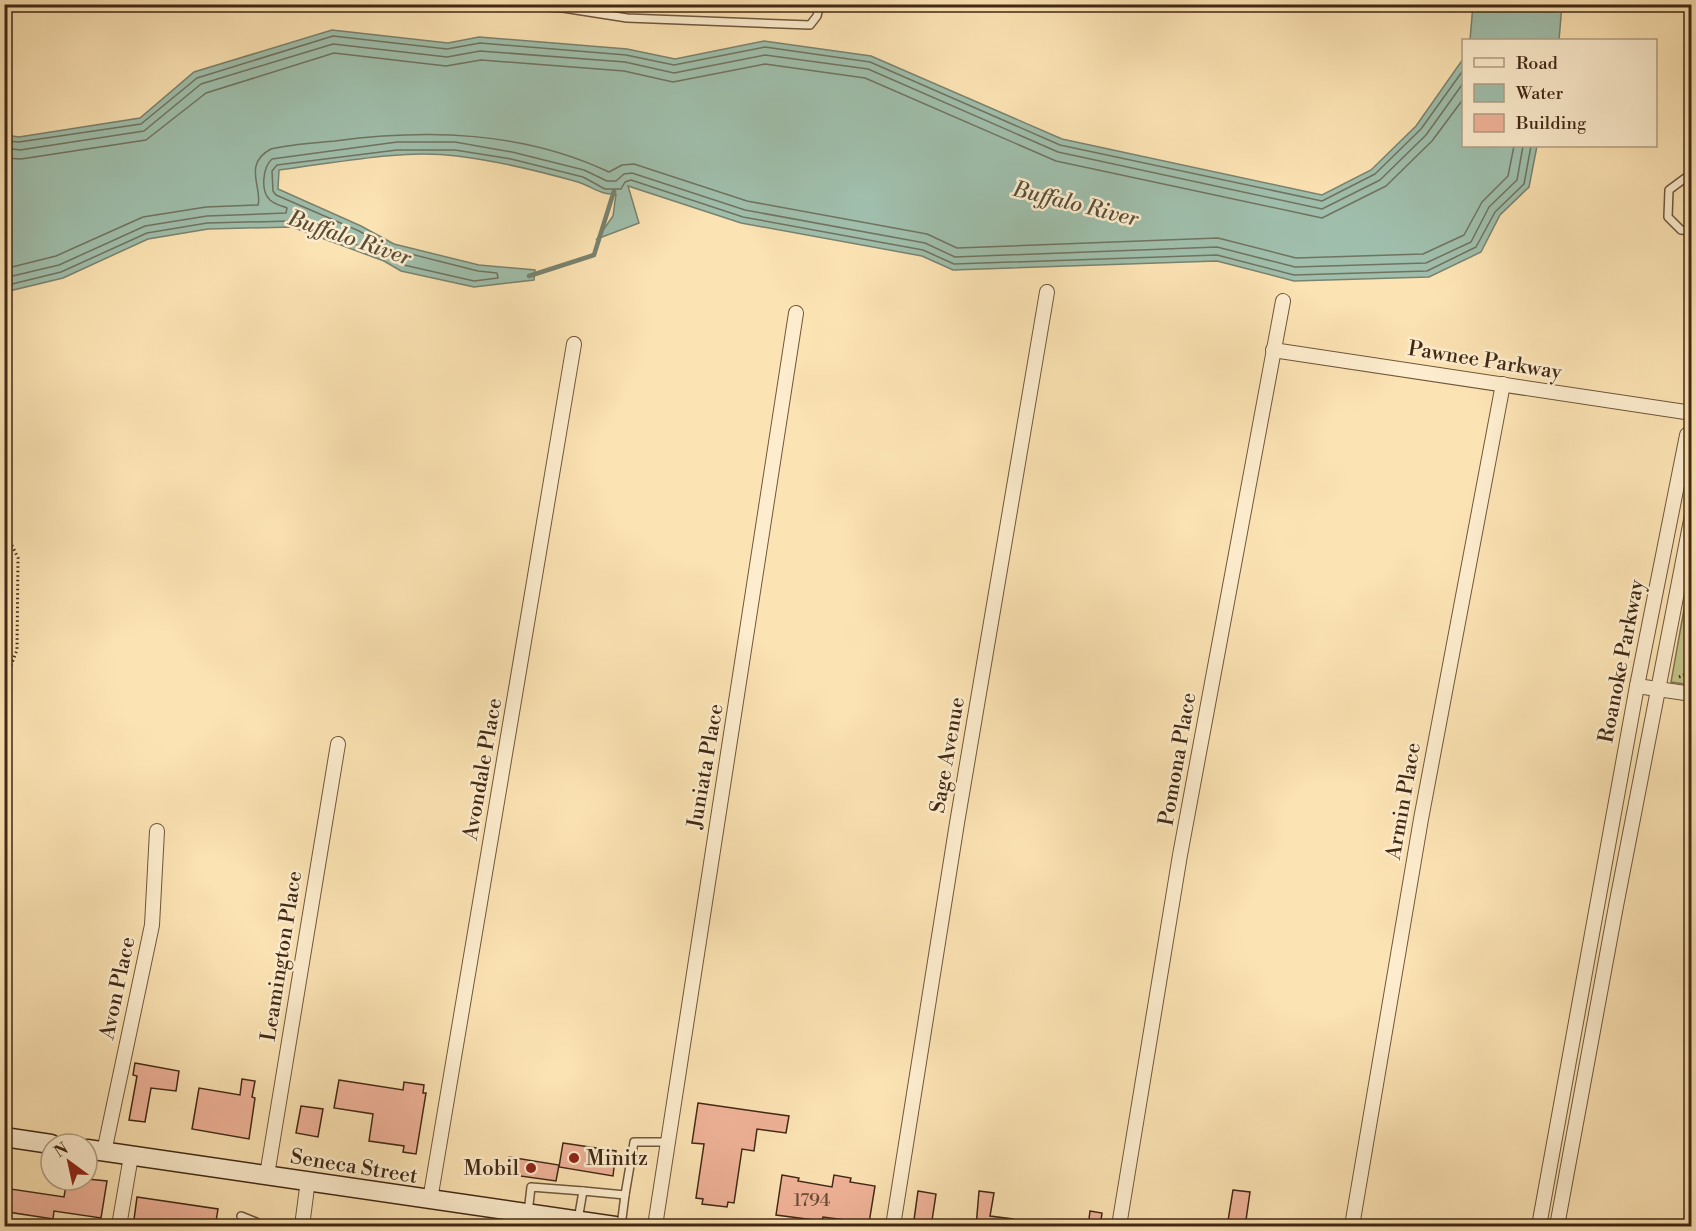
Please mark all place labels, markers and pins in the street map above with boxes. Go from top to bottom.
place label: Minitz [586,1146,648,1172]
marker: Minitz [567,1151,581,1165]
place label: Mobil [464,1156,519,1182]
marker: Mobil [524,1161,538,1175]

